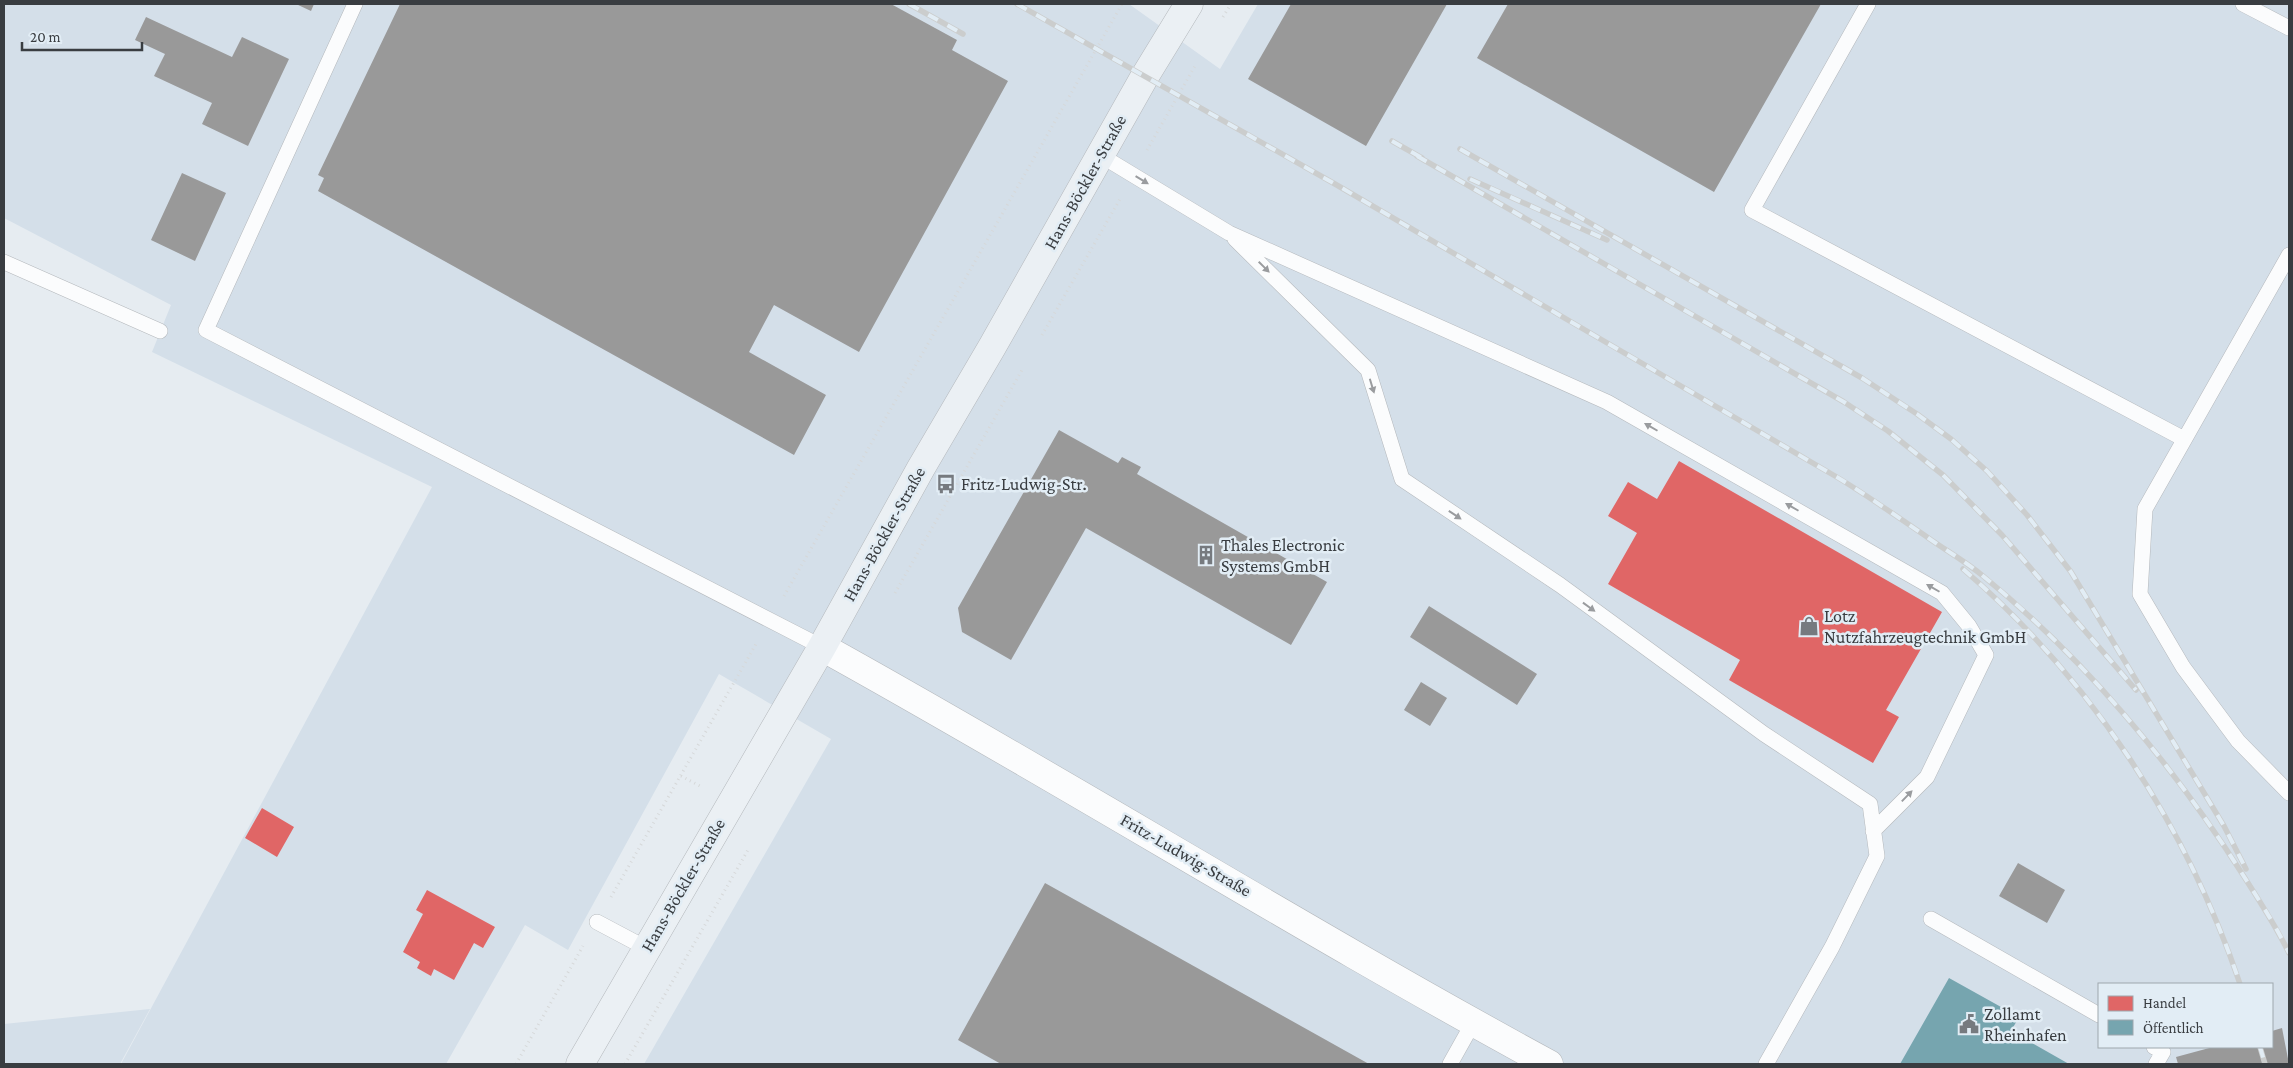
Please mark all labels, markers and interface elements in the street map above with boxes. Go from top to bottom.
scale bar [22,20,142,52]
text: 20 m [30,29,61,45]
street label: Hans-Böckler-Straße [1040,111,1130,253]
one-way arrow [1135,175,1149,184]
one-way arrow [1257,261,1269,273]
one-way arrow [1369,378,1377,393]
one-way arrow [1644,422,1657,431]
street label: Hans-Böckler-Straße [839,463,929,605]
bus stop icon: Fritz-Ludwig-Str. [935,473,957,495]
place label: Fritz-Ludwig-Str. [961,474,1087,494]
one-way arrow [1785,503,1798,512]
one-way arrow [1448,510,1462,520]
place label: Thales Electronic Systems GmbH [1221,535,1345,576]
building icon: Thales Electronic Systems GmbH [1195,544,1217,566]
one-way arrow [1926,583,1939,592]
one-way arrow [1582,601,1595,612]
place label: Lotz Nutzfahrzeugtechnik GmbH [1824,606,2027,647]
shop icon: Lotz Nutzfahrzeugtechnik GmbH [1798,615,1820,637]
one-way arrow [1901,791,1913,803]
street label: Fritz-Ludwig-Straße [1117,809,1255,901]
street label: Hans-Böckler-Straße [637,815,729,955]
legend [2098,983,2273,1048]
text: Handel [2143,995,2186,1011]
place label: Zollamt Rheinhafen [1984,1004,2067,1045]
public building icon: Zollamt Rheinhafen [1958,1013,1980,1035]
text: Öffentlich [2143,1020,2204,1036]

